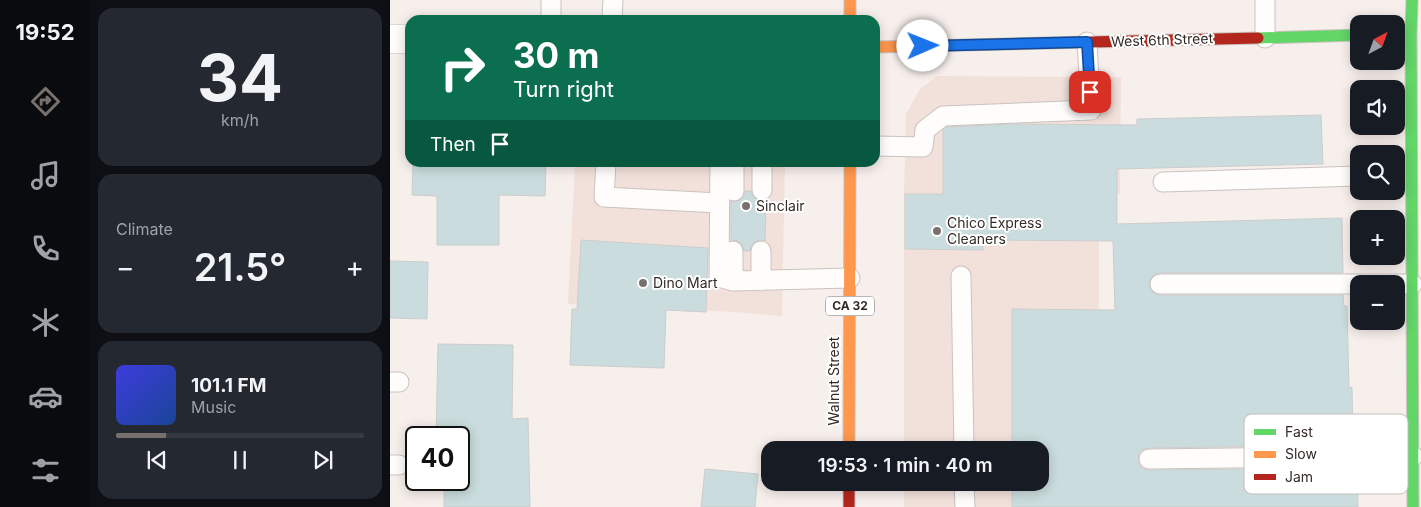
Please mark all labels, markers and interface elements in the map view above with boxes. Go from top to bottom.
north arrow [1350,15,1405,70]
map controls [1350,15,1405,330]
text: 19:52 [15,19,75,45]
position arrow [896,19,948,71]
street label: West 6th Street [1111,29,1214,50]
text: 30 m [513,34,599,76]
icon: right [430,35,495,100]
text: 34 [197,38,283,117]
pin [1069,71,1111,113]
text: Turn right [513,76,614,102]
icon: arrive [1076,78,1104,106]
button: sound [1350,80,1405,135]
icon: directions [28,84,63,119]
text: km/h [221,110,259,130]
icon: arrive [486,130,514,158]
text: Then [430,133,476,156]
button: search [1350,145,1405,200]
icon: music [28,158,63,193]
place label: Sinclair [756,197,805,214]
marker: Sinclair [740,200,752,212]
button: + [1350,210,1405,265]
place label: Chico Express Cleaners [947,214,1042,247]
text: Climate [116,219,173,239]
marker: Chico Express Cleaners [931,225,943,237]
icon: phone [28,231,63,266]
text: 21.5° [194,244,286,290]
text: − [116,250,135,284]
text: + [345,250,364,284]
place label: Dino Mart [653,274,718,291]
button: − [1350,275,1405,330]
marker: Dino Mart [637,277,649,289]
road number: CA 32 [826,296,874,316]
icon: climate [28,305,63,340]
street label: Walnut Street [825,336,842,425]
text: 101.1 FM [191,374,266,397]
icon: car [28,379,63,414]
text: Music [191,397,236,417]
legend [1244,414,1408,494]
text: Fast [1285,423,1313,440]
speed limit sign: 40 [405,426,470,491]
text: Slow [1285,445,1317,462]
icon: previous [143,446,171,474]
icon: pause [226,446,254,474]
icon: next [309,446,337,474]
icon: filters [28,453,63,488]
text: 19:53 · 1 min · 40 m [817,454,993,477]
text: Jam [1285,468,1313,485]

